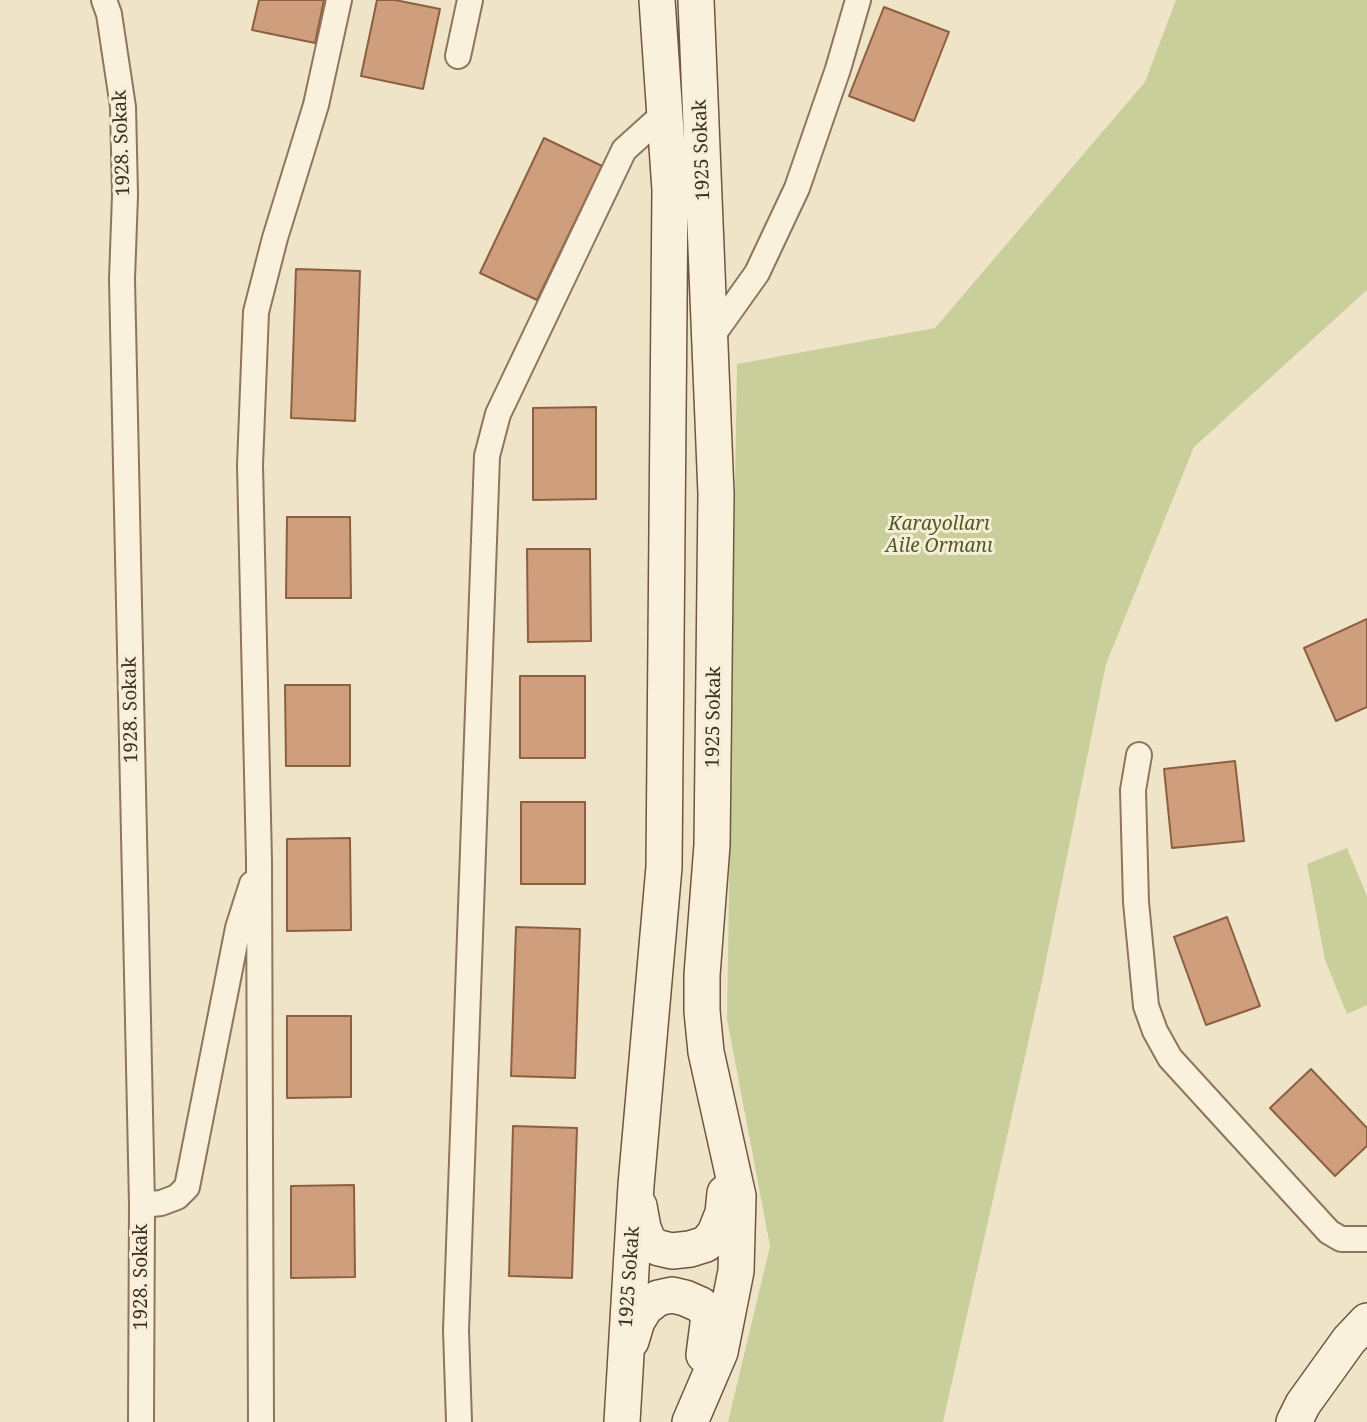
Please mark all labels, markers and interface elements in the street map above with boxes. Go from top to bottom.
street label: 1928. Sokak [109,89,135,197]
street label: 1925 Sokak [689,99,715,201]
park label: Karayolları Aile Ormanı [885,514,993,558]
street label: 1928. Sokak [119,657,143,763]
street label: 1925 Sokak [702,666,726,768]
street label: 1928. Sokak [131,1224,153,1330]
street label: 1925 Sokak [615,1226,645,1328]

